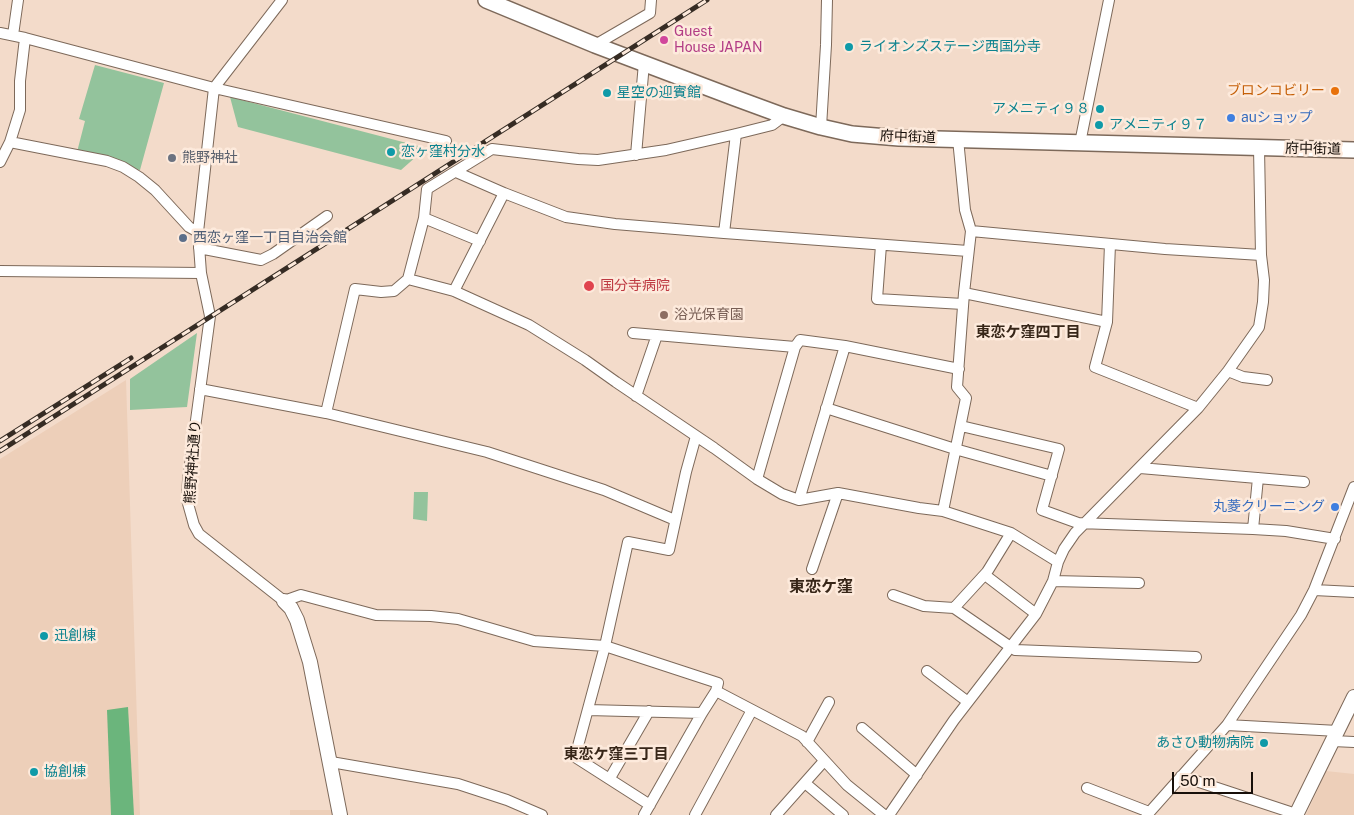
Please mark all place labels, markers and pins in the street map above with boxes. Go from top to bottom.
place label: Guest House JAPAN [674,24,763,56]
marker: Guest House JAPAN [658,34,670,46]
place label: ライオンズステージ西国分寺 [859,39,1041,55]
marker: ライオンズステージ西国分寺 [843,41,855,53]
place label: ブロンコビリー [1227,83,1325,99]
place label: 星空の迎賓館 [617,85,701,101]
marker: ブロンコビリー [1329,85,1341,97]
marker: 星空の迎賓館 [601,87,613,99]
place label: アメニティ９８ [992,101,1090,117]
marker: アメニティ９８ [1094,103,1106,115]
place label: auショップ [1241,110,1313,126]
marker: auショップ [1225,112,1237,124]
place label: アメニティ９７ [1109,117,1207,133]
marker: アメニティ９７ [1093,119,1105,131]
place label: 恋ヶ窪村分水 [401,144,485,160]
marker: 恋ヶ窪村分水 [385,146,397,158]
place label: 熊野神社 [182,150,238,166]
marker: 熊野神社 [166,152,178,164]
place label: 西恋ヶ窪一丁目自治会館 [193,230,347,246]
marker: 西恋ヶ窪一丁目自治会館 [177,232,189,244]
place label: 国分寺病院 [600,278,670,294]
marker: 国分寺病院 [582,279,596,293]
place label: 浴光保育園 [674,307,744,323]
marker: 浴光保育園 [658,309,670,321]
place label: 丸菱クリーニング [1213,499,1325,515]
marker: 丸菱クリーニング [1329,501,1341,513]
place label: 迅創棟 [54,628,96,644]
marker: 迅創棟 [38,630,50,642]
place label: あさひ動物病院 [1156,735,1254,751]
marker: あさひ動物病院 [1258,737,1270,749]
place label: 協創棟 [44,764,86,780]
marker: 協創棟 [28,766,40,778]

